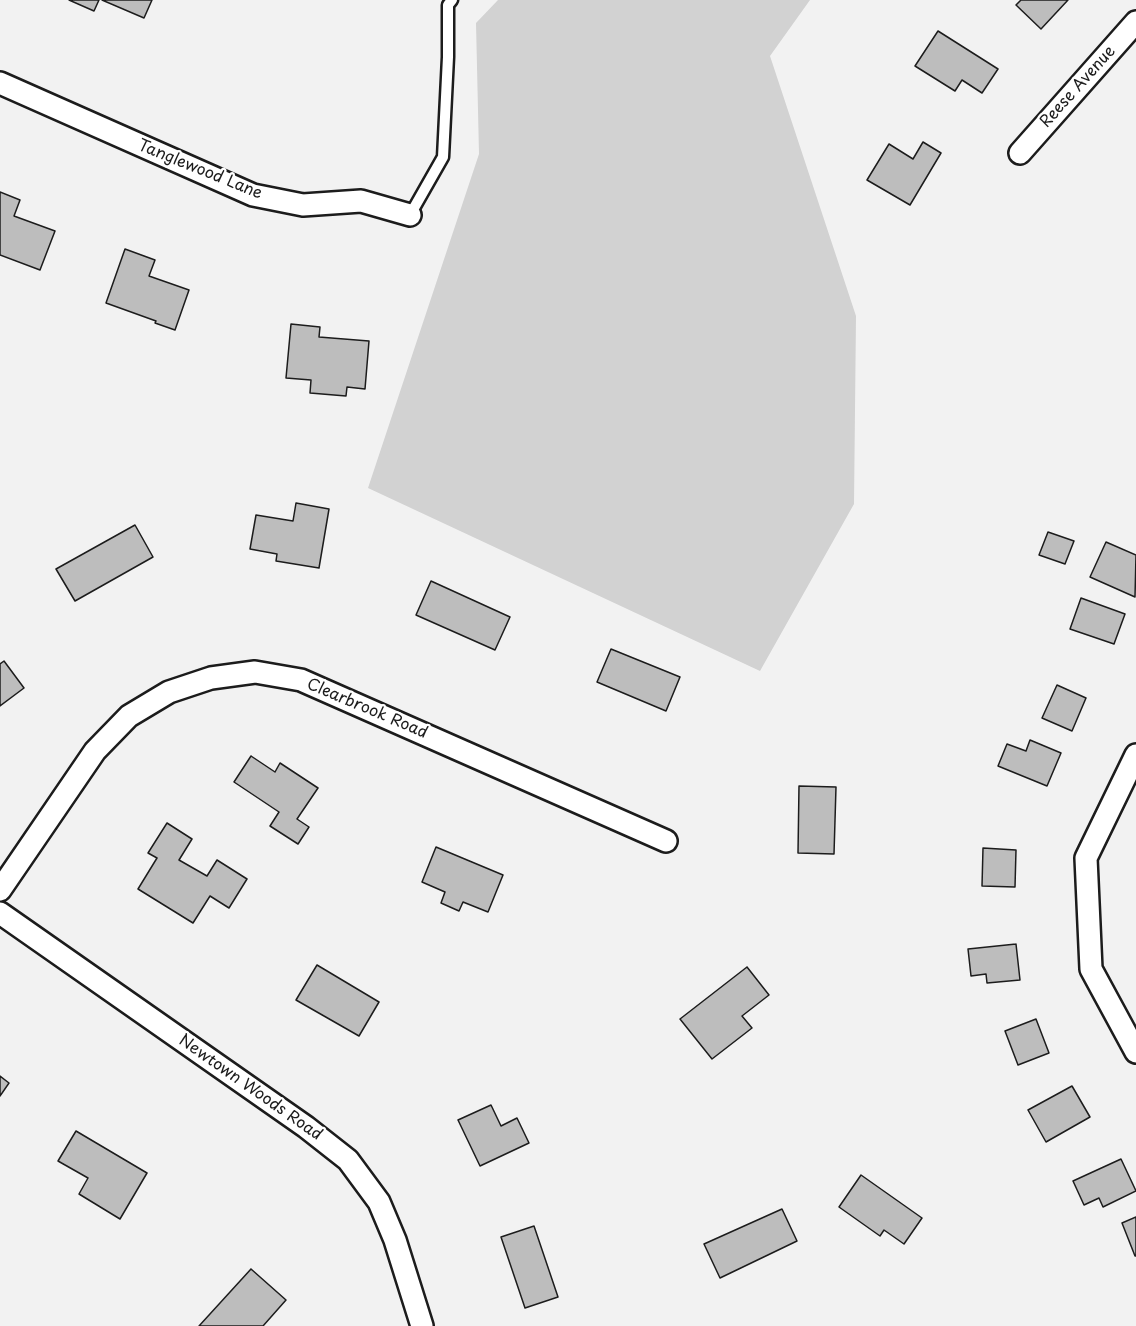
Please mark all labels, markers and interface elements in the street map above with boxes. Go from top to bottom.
street label: Reese Avenue [1036,42,1120,132]
street label: Tanglewood Lane [135,136,265,204]
street label: Clearbrook Road [304,675,430,743]
street label: Newtown Woods Road [174,1031,326,1145]

